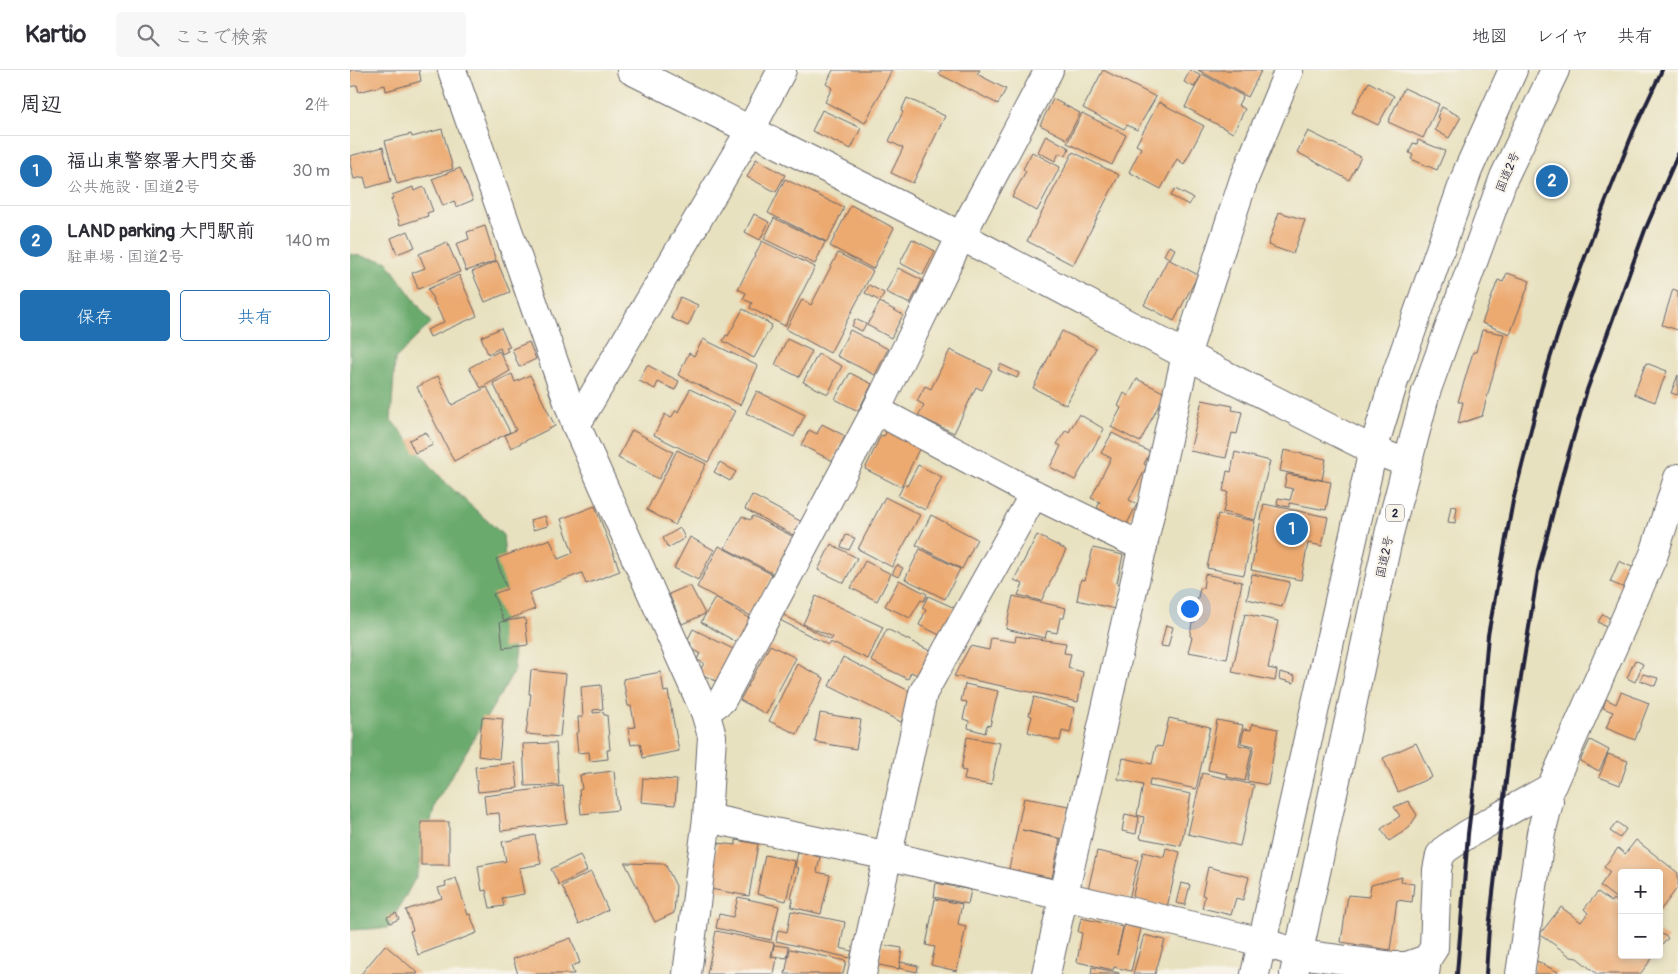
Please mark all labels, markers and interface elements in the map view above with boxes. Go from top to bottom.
search box [116,12,466,57]
text: Kartio [25,20,86,49]
icon: search [134,21,162,49]
text: ここで検索 [174,25,269,49]
text: 地図 [1472,25,1508,48]
text: レイヤ [1536,25,1589,48]
text: 共有 [1617,25,1653,48]
text: 周辺 [20,91,62,118]
text: 2件 [305,95,330,115]
text: 福山東警察署大門交番 [67,149,257,173]
street label: 国道2号 [1493,149,1523,195]
text: 1 [33,161,39,181]
text: 30 m [292,161,330,181]
pin: 2 [1536,162,1568,200]
text: 公共施設 · 国道2号 [67,177,200,197]
text: LAND parking 大門駅前 [67,219,255,243]
text: 2 [32,231,40,251]
text: 140 m [286,231,330,251]
text: 駐車場 · 国道2号 [67,247,184,267]
button: 保存 [20,290,170,341]
button: 共有 [180,290,330,341]
road number: 2 [1386,504,1404,522]
pin: 1 [1276,510,1308,548]
street label: 国道2号 [1373,535,1397,579]
your location [1177,596,1203,622]
map controls [1618,869,1663,959]
button: + [1618,869,1663,914]
button: − [1618,914,1663,959]

